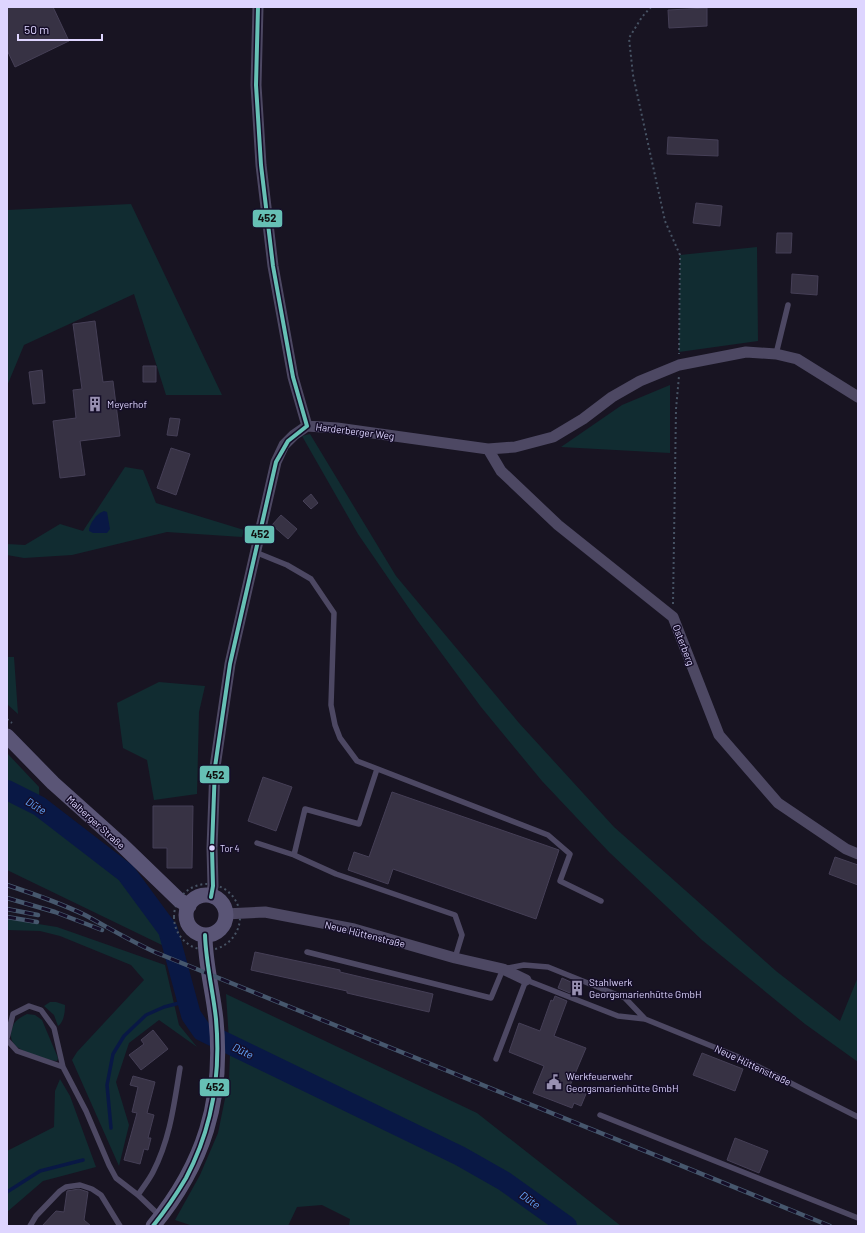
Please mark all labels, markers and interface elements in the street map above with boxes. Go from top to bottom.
scale bar [18,16,102,42]
text: 50 m [24,22,49,36]
line badge: 452 [252,209,283,228]
text: 452 [258,211,276,224]
building icon: Meyerhof [86,395,104,413]
place label: Meyerhof [107,398,147,410]
street label: Harderberger Weg [315,420,395,442]
line badge: 452 [244,525,275,544]
text: 452 [251,527,269,540]
street label: Osterberg [671,623,697,667]
line badge: 452 [199,765,230,784]
text: 452 [206,768,224,781]
street label: Malberger Straße [64,793,128,851]
water label: Düte [24,794,49,817]
marker: Tor 4 [207,843,217,853]
place label: Tor 4 [220,843,239,854]
street label: Neue Hüttenstraße [323,918,407,950]
place label: Stahlwerk Georgsmarienhütte GmbH [589,976,701,1000]
building icon: Stahlwerk Georgsmarienhütte GmbH [568,979,586,997]
water label: Düte [231,1040,256,1061]
street label: Neue Hüttenstraße [713,1042,793,1088]
place label: Werkfeuerwehr Georgsmarienhütte GmbH [566,1070,678,1094]
public building icon: Werkfeuerwehr Georgsmarienhütte GmbH [545,1073,563,1091]
line badge: 452 [199,1078,230,1097]
text: 452 [206,1080,224,1093]
water label: Düte [518,1188,543,1211]

